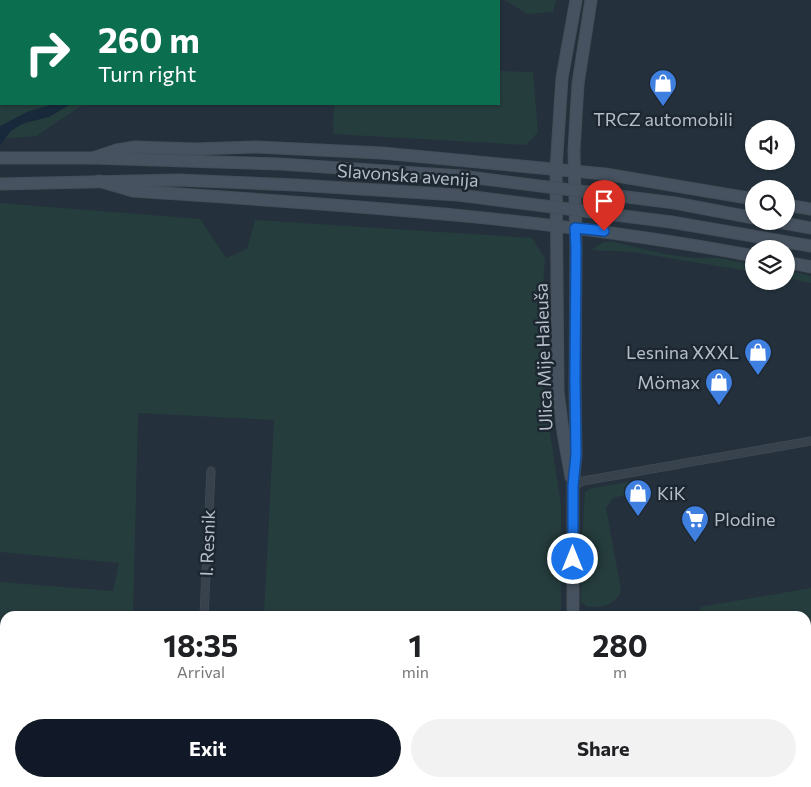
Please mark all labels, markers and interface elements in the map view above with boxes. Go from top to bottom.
text: 260 m [98,17,200,60]
icon: right [15,20,80,85]
text: Turn right [98,60,196,87]
shop icon: TRCZ automobili [648,68,678,107]
place label: TRCZ automobili [593,108,733,130]
map controls [745,120,795,290]
button: sound [745,120,795,170]
street label: Slavonska avenija [337,159,479,191]
pin [583,180,625,231]
button: search [745,180,795,230]
icon: arrive [590,187,618,215]
button: layers [745,240,795,290]
street label: Ulica Mije Haleuša [529,283,557,431]
shop icon: Lesnina XXXL [743,337,773,376]
place label: Lesnina XXXL [626,341,739,363]
shop icon: Mömax [704,367,734,406]
place label: Mömax [637,371,700,393]
shop icon: KiK [623,478,653,517]
place label: KiK [657,482,686,504]
supermarket icon: Plodine [680,504,710,543]
place label: Plodine [714,508,775,530]
street label: I. Resnik [195,509,219,577]
position arrow [546,532,598,584]
text: 18:35 [163,626,238,663]
text: 1 [409,626,422,663]
text: 280 [592,626,648,663]
text: Arrival [177,662,225,681]
text: min [402,662,429,681]
text: m [613,662,627,681]
button: Exit [15,719,401,777]
button: Share [411,719,796,777]

